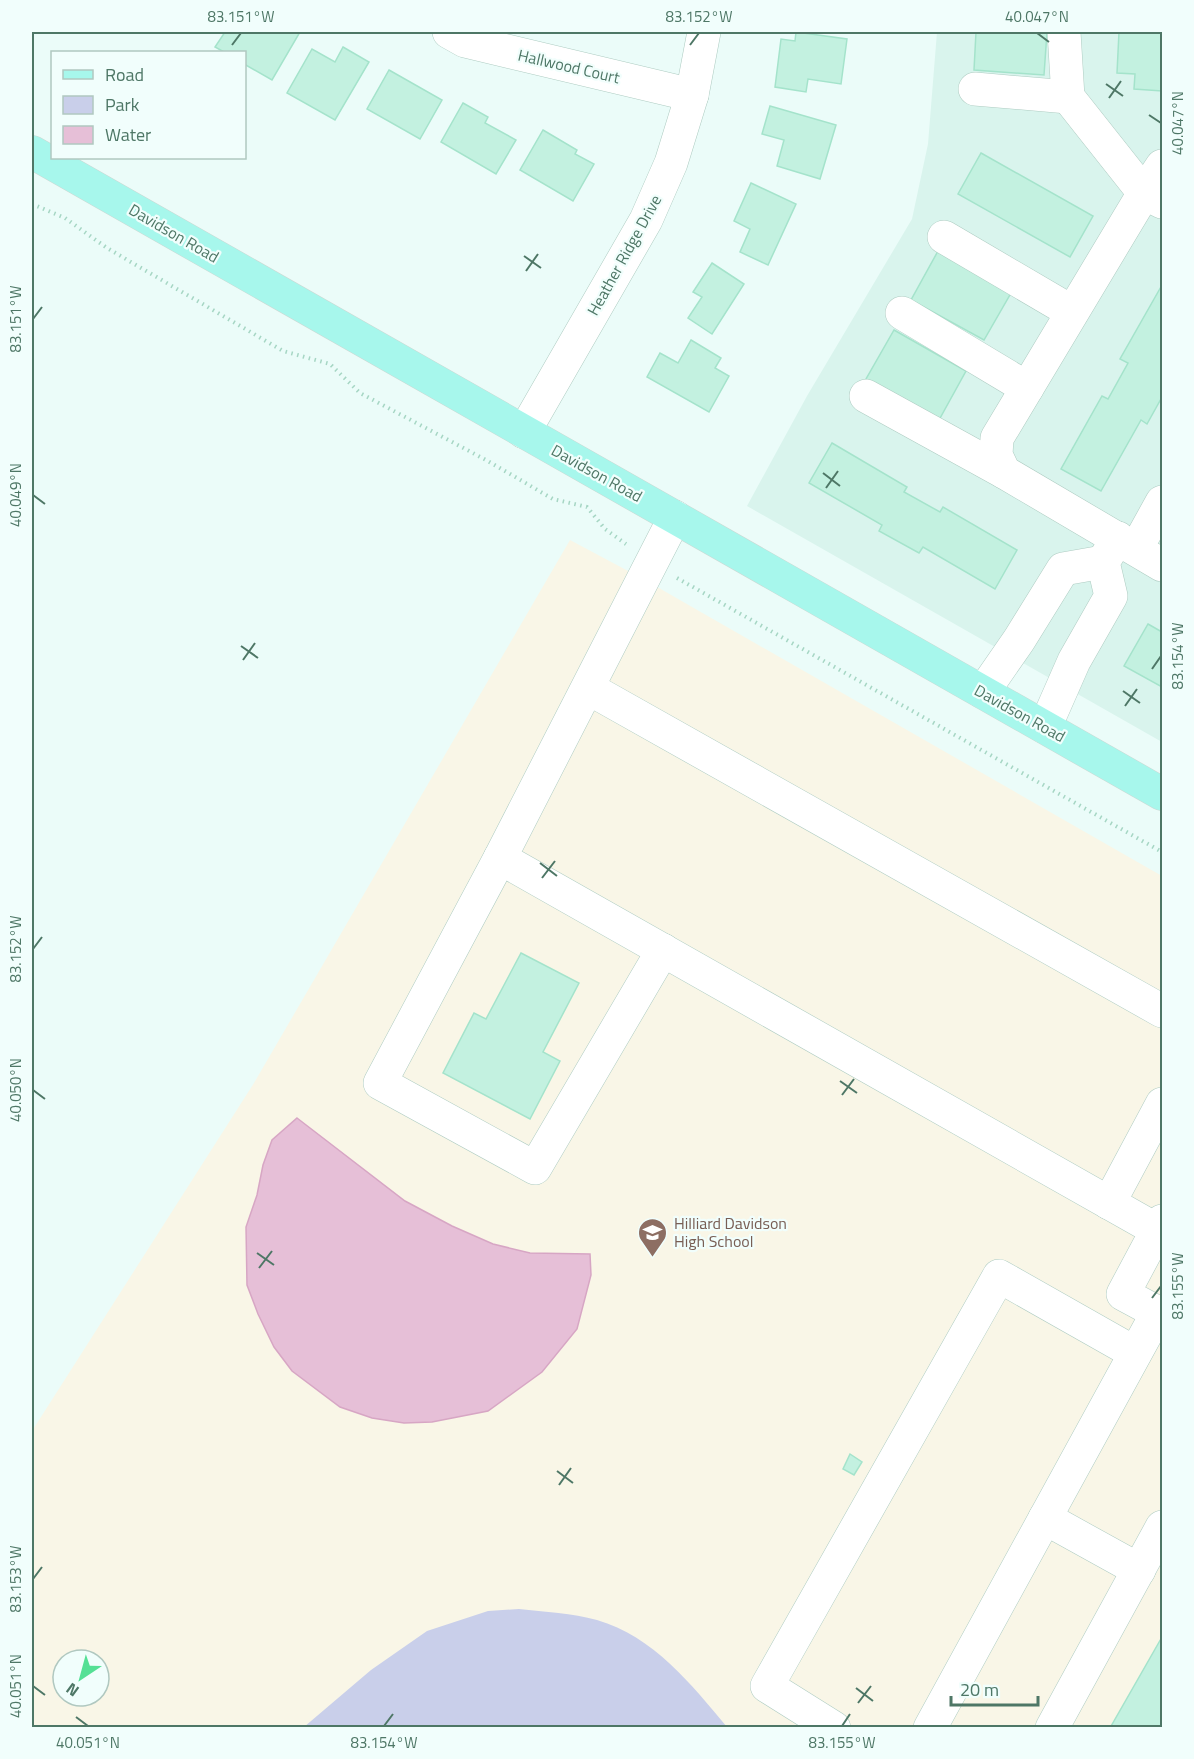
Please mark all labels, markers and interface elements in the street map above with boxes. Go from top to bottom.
text: 83.151°W [208,5,274,28]
text: 83.152°W [666,5,732,28]
text: 40.047°N [1005,5,1069,28]
street label: Hallwood Court [516,43,623,89]
legend [51,51,246,159]
text: Road [105,61,144,88]
text: Park [105,91,140,118]
text: 40.047°N [1166,91,1189,155]
text: Water [105,121,151,148]
street label: Heather Ridge Drive [581,190,667,320]
street label: Davidson Road [124,197,224,269]
text: 83.151°W [4,286,27,352]
street label: Davidson Road [547,438,647,508]
text: 40.049°N [4,463,27,527]
text: 83.154°W [1166,623,1189,689]
street label: Davidson Road [970,678,1070,748]
text: 83.152°W [4,916,27,982]
text: 40.050°N [4,1058,27,1122]
place label: Hilliard Davidson High School [674,1211,787,1253]
school or university icon: Hilliard Davidson High School [637,1216,669,1258]
text: 83.155°W [1166,1253,1189,1319]
text: 83.153°W [4,1546,27,1612]
north arrow [51,1648,111,1708]
text: 40.051°N [4,1654,27,1718]
scale bar [951,1669,1038,1707]
text: 20 m [960,1676,999,1703]
text: N [61,1677,84,1703]
text: 40.051°N [56,1731,120,1754]
text: 83.154°W [351,1731,417,1754]
text: 83.155°W [809,1731,875,1754]

